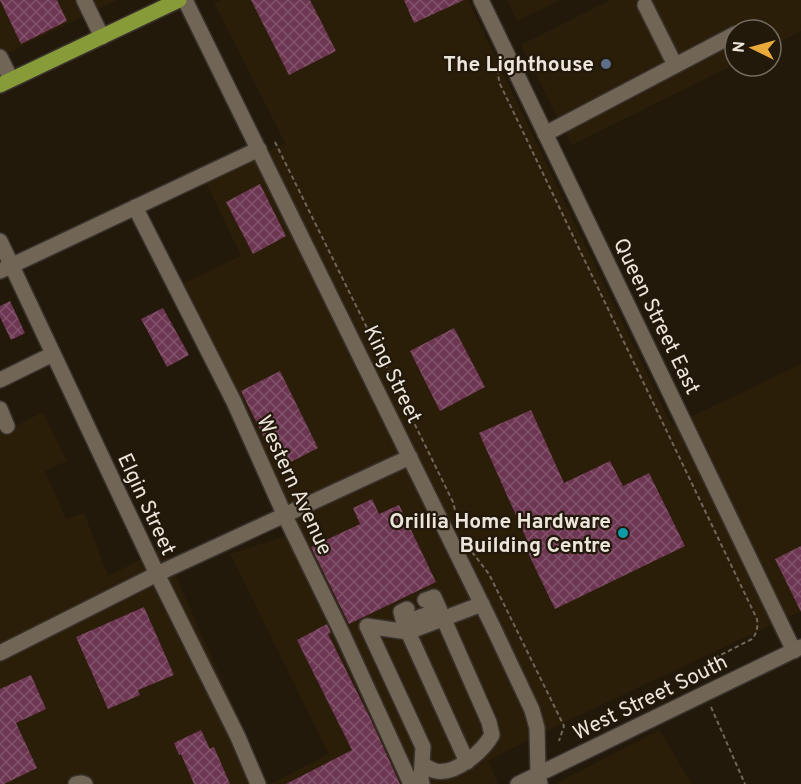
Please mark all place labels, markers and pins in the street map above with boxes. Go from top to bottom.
place label: The Lighthouse [443,52,594,79]
marker: The Lighthouse [599,57,613,71]
place label: Orillia Home Hardware Building Centre [389,509,611,560]
marker: Orillia Home Hardware Building Centre [616,526,630,540]

